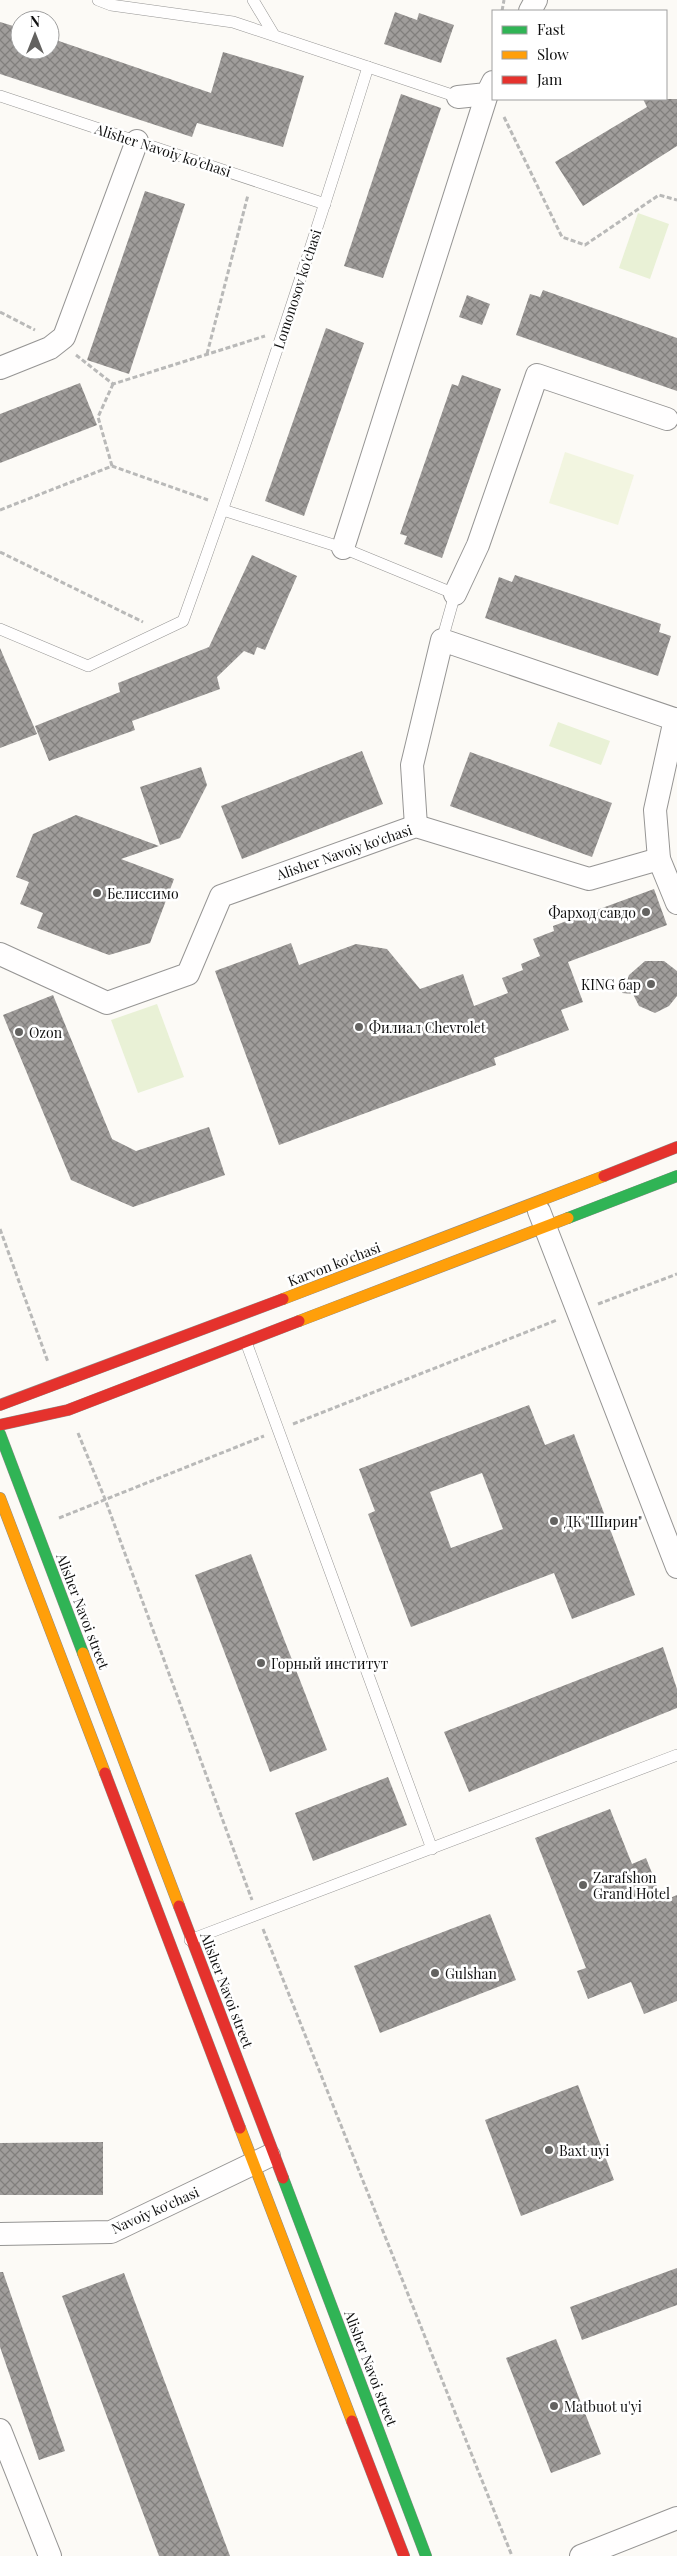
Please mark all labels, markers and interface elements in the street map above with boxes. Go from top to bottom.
north arrow [10,10,60,60]
legend [492,10,667,100]
text: N [30,12,40,31]
text: Fast [537,19,566,39]
text: Slow [537,44,569,64]
text: Jam [536,69,563,89]
street label: Alisher Navoiy ko'chasi [92,119,234,181]
street label: Lomonosov ko'chasi [269,227,325,351]
street label: Alisher Navoiy ko'chasi [273,820,414,884]
place label: Белиссимо [107,884,179,903]
marker: Белиссимо [91,887,103,899]
place label: Фарход савдо [548,903,636,922]
marker: Фарход савдо [640,906,652,918]
place label: KING бар [581,975,641,994]
marker: KING бар [645,978,657,990]
place label: Филиал Chevrolet [369,1018,487,1037]
marker: Филиал Chevrolet [353,1021,365,1033]
place label: Ozon [29,1023,63,1042]
marker: Ozon [13,1026,25,1038]
street label: Karvon ko'chasi [285,1238,383,1290]
place label: ДК "Ширин" [564,1512,642,1531]
marker: ДК "Ширин" [548,1515,560,1527]
street label: Alisher Navoi street [52,1549,114,1673]
place label: Горный институт [271,1654,388,1673]
marker: Горный институт [255,1657,267,1669]
place label: Zarafshon Grand Hotel [593,1868,670,1903]
marker: Zarafshon Grand Hotel [577,1879,589,1891]
street label: Alisher Navoi street [196,1928,258,2052]
place label: Gulshan [445,1964,497,1983]
marker: Gulshan [429,1967,441,1979]
place label: Baxt uyi [559,2141,609,2160]
marker: Baxt uyi [543,2144,555,2156]
street label: Navoiy ko'chasi [108,2182,202,2238]
street label: Alisher Navoi street [340,2306,402,2430]
place label: Matbuot u'yi [564,2397,642,2416]
marker: Matbuot u'yi [548,2400,560,2412]

